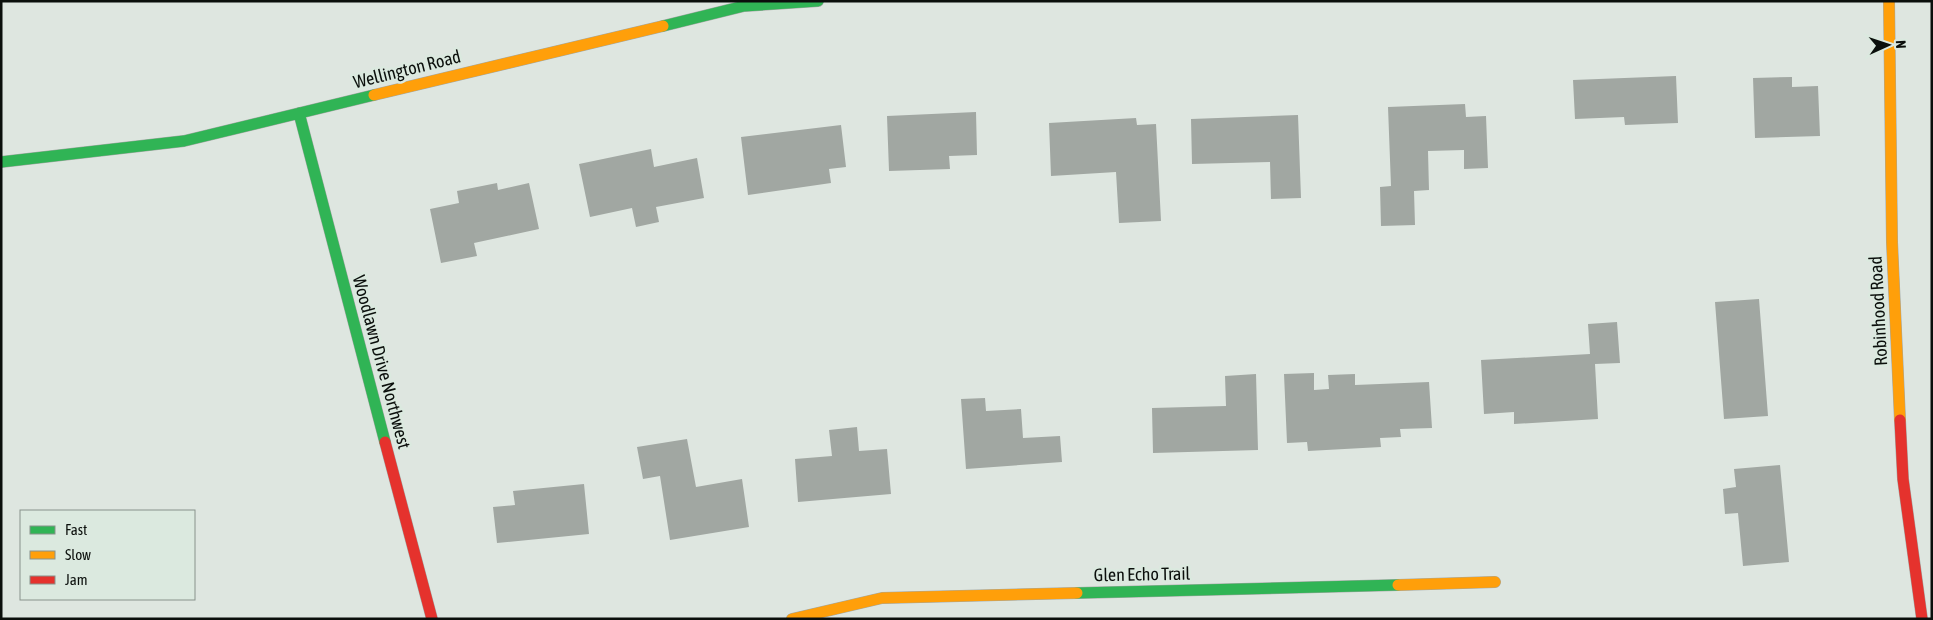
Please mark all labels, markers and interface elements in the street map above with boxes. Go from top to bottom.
north arrow [1863,20,1913,70]
text: N [1893,40,1909,49]
street label: Wellington Road [351,46,463,92]
street label: Robinhood Road [1865,256,1891,366]
street label: Woodlawn Drive Northwest [349,273,415,451]
legend [20,510,195,600]
text: Fast [65,521,87,538]
text: Slow [65,546,91,563]
street label: Glen Echo Trail [1094,563,1191,585]
text: Jam [65,571,88,588]

